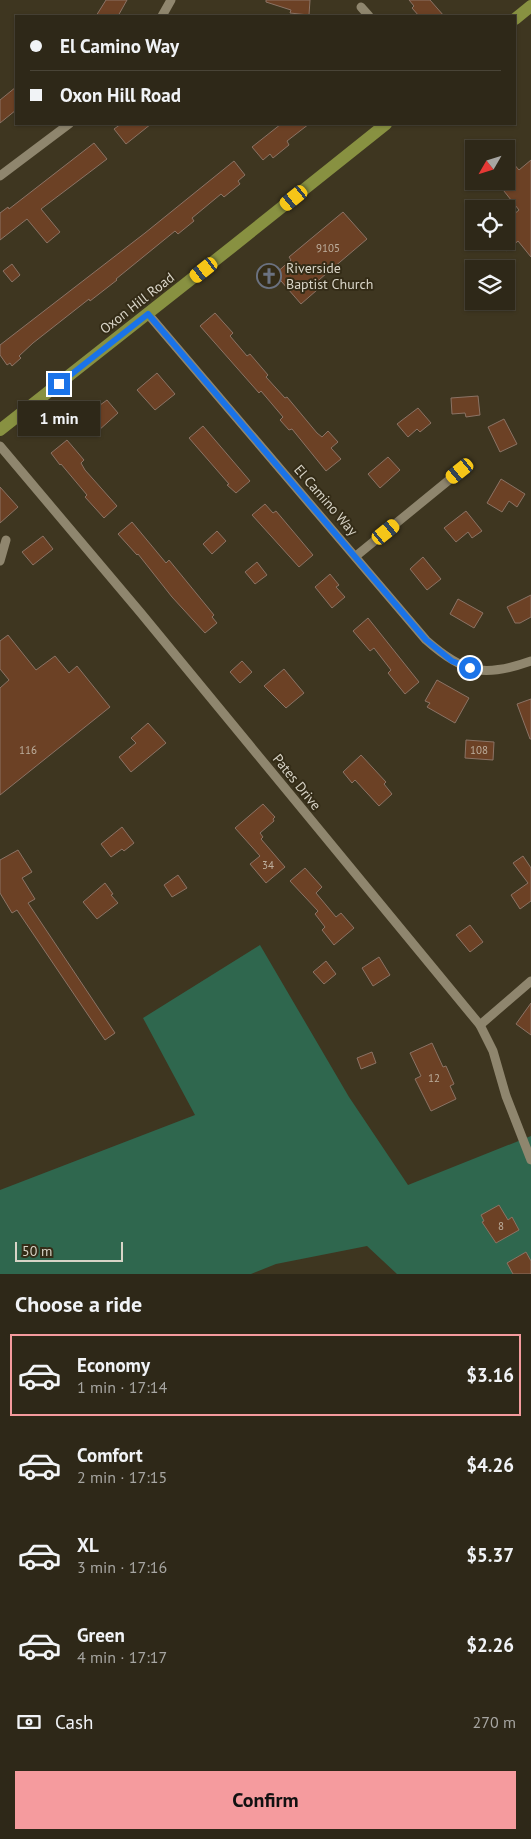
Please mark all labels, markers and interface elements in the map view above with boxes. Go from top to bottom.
text: El Camino Way [60,34,179,58]
text: Oxon Hill Road [60,83,181,107]
north arrow [465,140,515,190]
map controls [465,140,515,310]
car [277,183,310,213]
button: locate [465,200,515,250]
house number: 9105 [316,241,340,255]
car [187,255,220,285]
place label: Riverside Baptist Church [286,259,374,293]
button: layers [465,260,515,310]
church icon: Riverside Baptist Church [256,263,282,289]
street label: Oxon Hill Road [96,268,178,338]
route end [48,373,70,395]
callout: 1 min [18,402,100,436]
text: 1 min [39,408,79,428]
car [443,456,476,486]
street label: El Camino Way [290,461,362,540]
car [369,517,402,547]
route start [459,657,481,679]
house number: 116 [19,743,37,757]
house number: 108 [470,743,488,757]
street label: Pates Drive [269,750,325,814]
house number: 34 [262,858,274,872]
house number: 12 [428,1071,440,1085]
house number: 8 [498,1219,504,1233]
scale bar [15,1239,122,1262]
text: 50 m [22,1242,52,1260]
text: Choose a ride [15,1290,142,1318]
icon: car [17,1353,62,1398]
text: Economy [77,1353,150,1377]
text: $3.16 [466,1363,514,1387]
text: 1 min · 17:14 [77,1377,167,1397]
icon: car [17,1443,62,1488]
text: Comfort [77,1443,143,1467]
text: $4.26 [466,1453,514,1477]
text: 2 min · 17:15 [77,1467,167,1487]
icon: car [17,1533,62,1578]
text: XL [77,1533,99,1557]
text: $5.37 [466,1543,514,1567]
text: 3 min · 17:16 [77,1557,167,1577]
icon: car [17,1623,62,1668]
text: Green [77,1623,125,1647]
text: $2.26 [466,1633,514,1657]
text: 4 min · 17:17 [77,1647,167,1667]
icon: cash [15,1708,43,1736]
text: Cash [55,1710,93,1734]
text: 270 m [473,1712,516,1732]
button: Confirm [15,1771,516,1829]

